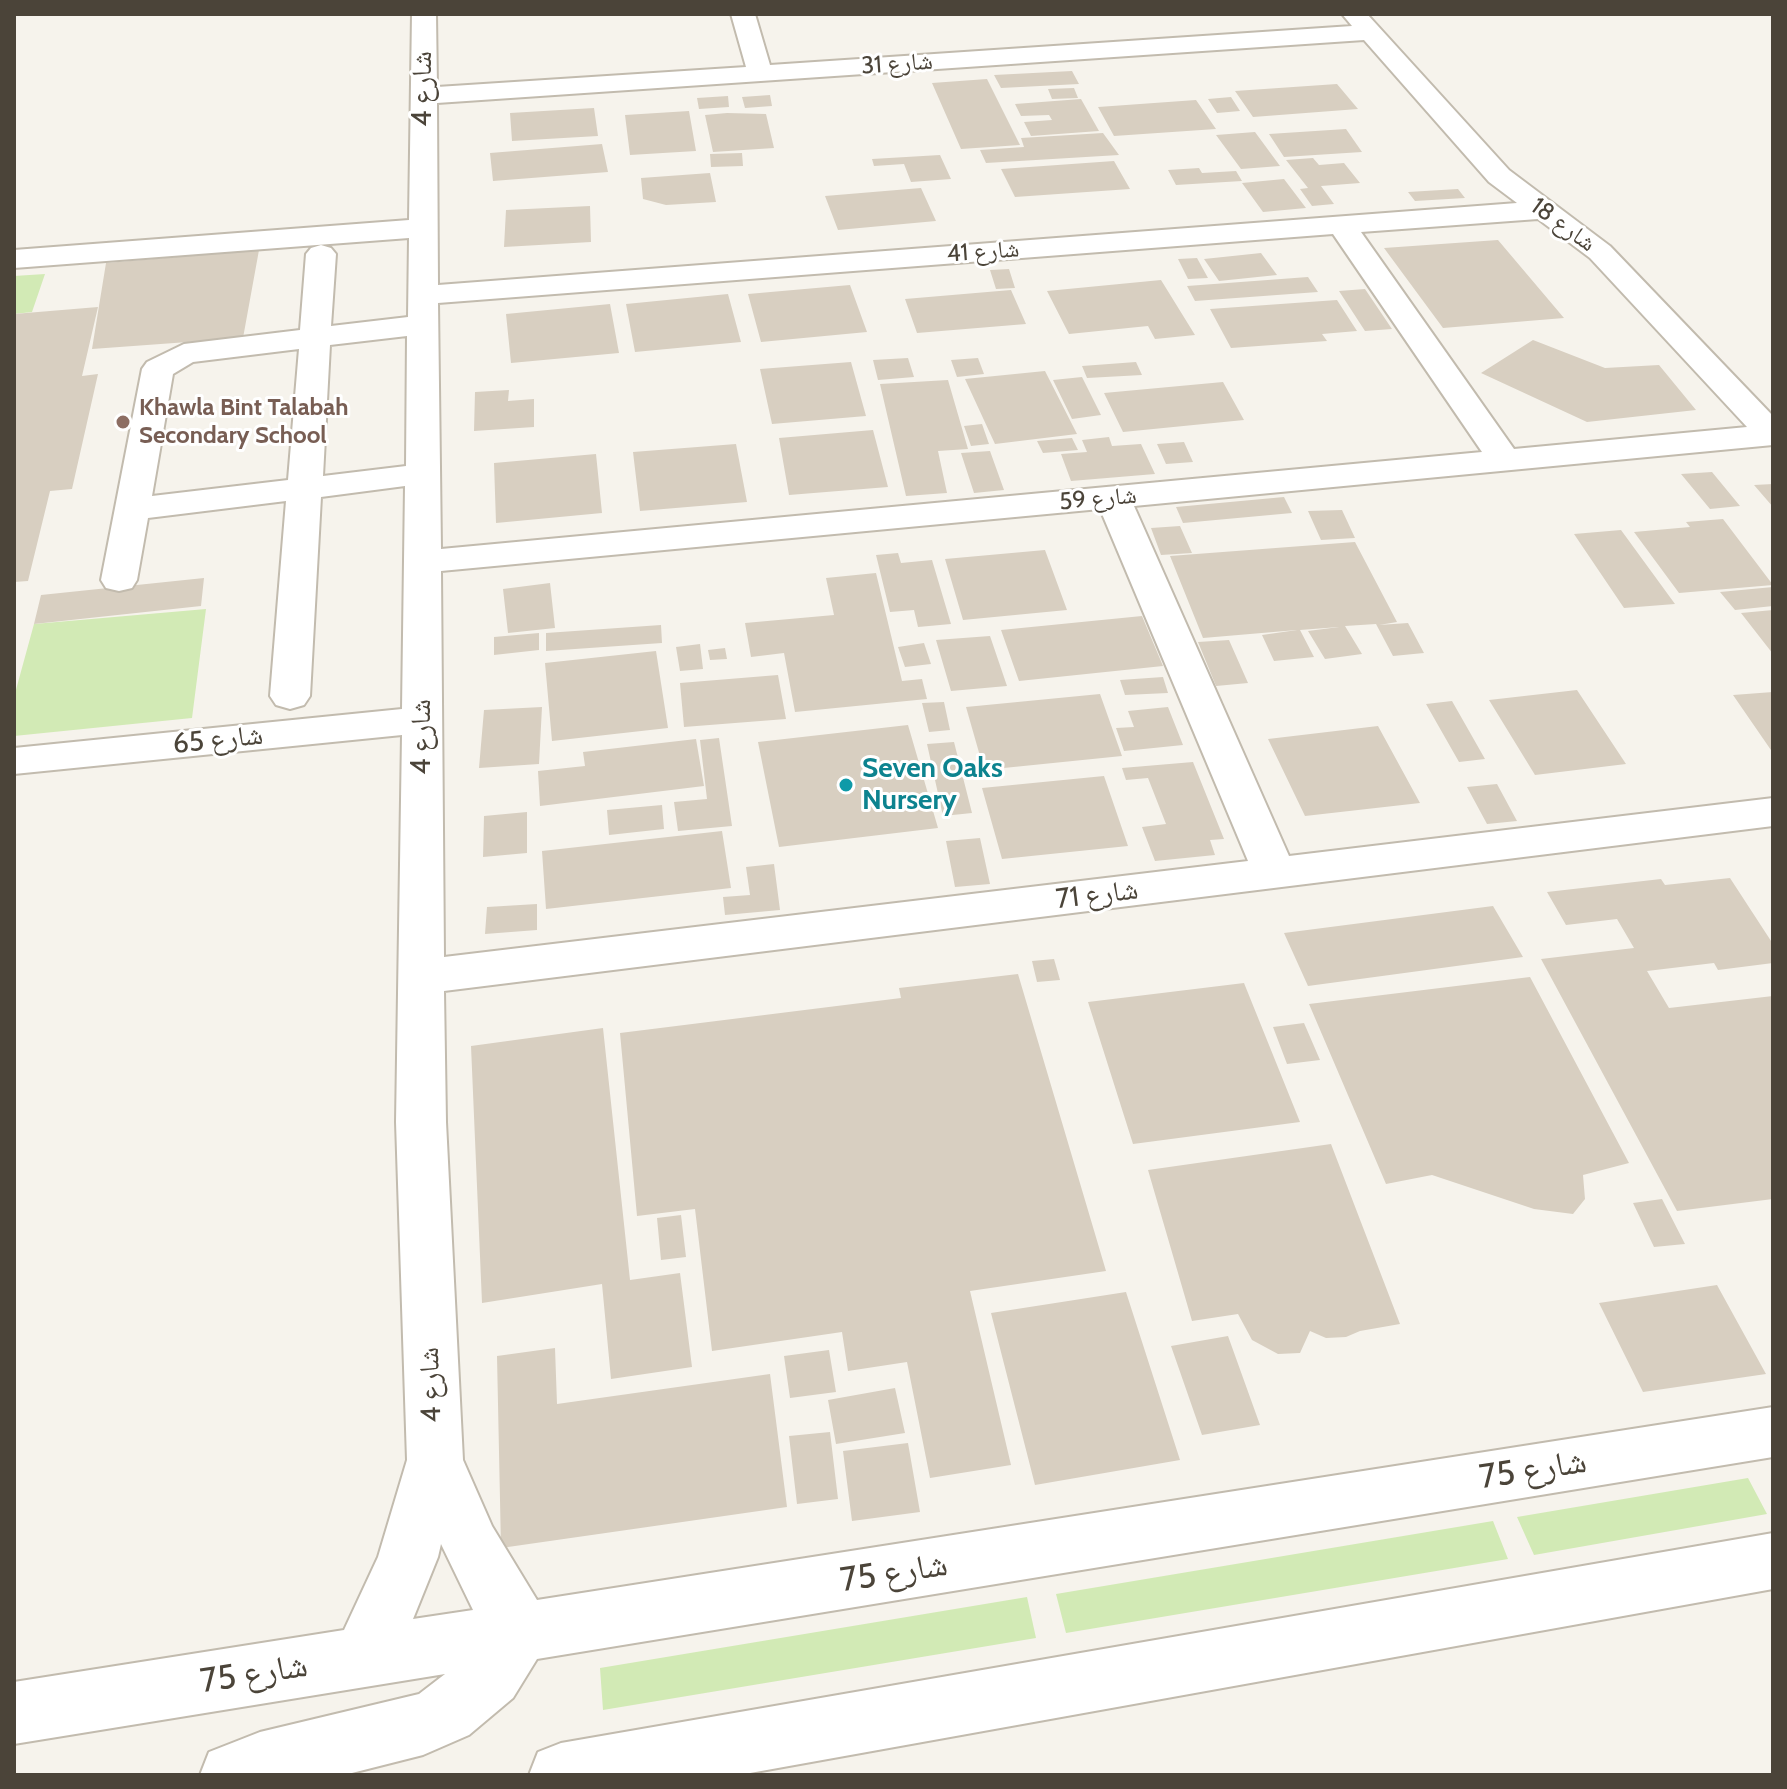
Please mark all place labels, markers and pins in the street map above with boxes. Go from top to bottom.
place label: Khawla Bint Talabah Secondary School [139,394,348,450]
marker: Khawla Bint Talabah Secondary School [114,413,132,431]
place label: Seven Oaks Nursery [862,752,1003,818]
marker: Seven Oaks Nursery [837,776,855,794]

